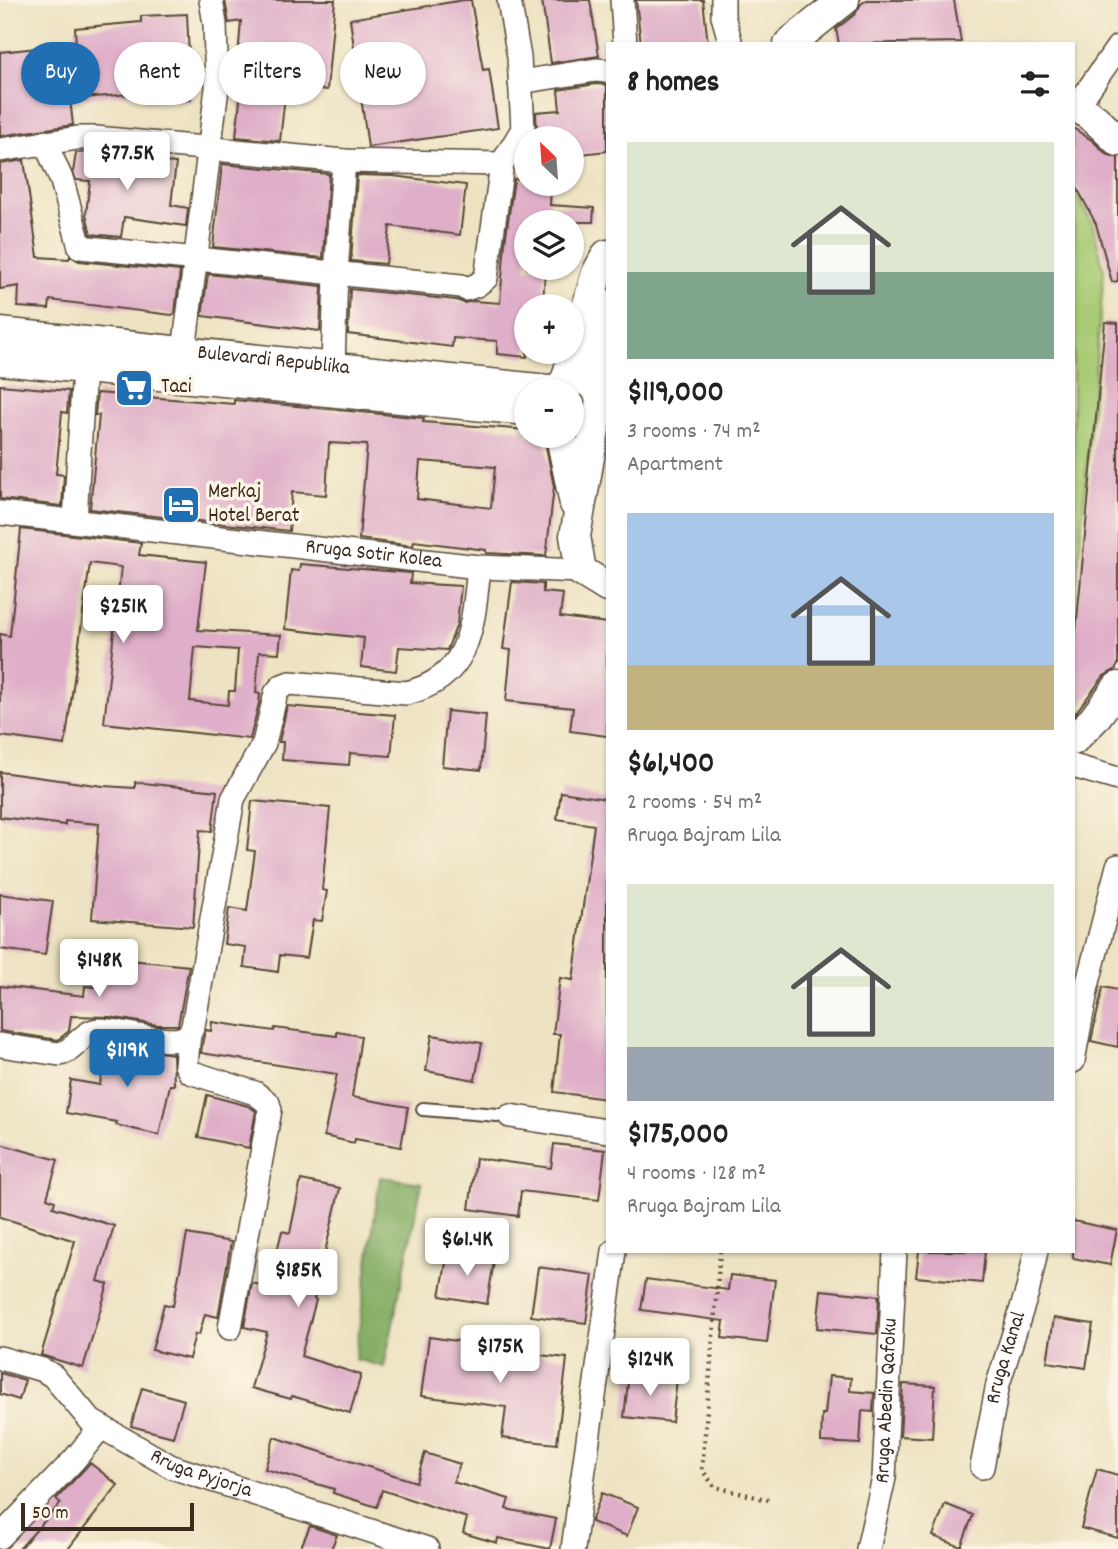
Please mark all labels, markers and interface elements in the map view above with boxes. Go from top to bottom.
chip: Buy [21,42,100,105]
chip: Rent [114,42,205,105]
chip: Filters [219,42,326,105]
chip: New [340,42,426,105]
text: 8 homes [627,63,719,106]
icon: filters [1016,65,1054,103]
north arrow [514,126,584,196]
map controls [514,126,584,448]
pin: $77.5K [70,132,184,192]
text: $77.5K [100,138,154,171]
icon: home [778,187,904,313]
button: layers [514,210,584,280]
button: + [514,294,584,364]
street label: Bulevardi Republika [196,339,352,384]
supermarket icon: Taci [113,367,155,409]
place label: Taci [161,373,192,403]
text: $119,000 [627,373,724,416]
button: − [514,378,584,448]
text: 3 rooms · 74 m² [627,416,761,449]
text: Apartment [627,449,723,482]
place label: Merkaj Hotel Berat [208,478,300,532]
hotel icon: Merkaj Hotel Berat [160,484,202,526]
street label: Rruga Sotir Kolea [304,533,445,578]
icon: home [778,558,904,684]
pin: $251K [74,586,172,645]
text: $251K [99,591,147,624]
text: $61,400 [627,744,714,787]
text: 2 rooms · 54 m² [627,787,762,820]
text: Rruga Bajram Lila [627,820,781,853]
icon: home [778,929,904,1055]
pin: $148K [50,940,148,999]
text: $148K [76,945,122,978]
pin: $119K [78,1030,176,1089]
text: $119K [106,1035,148,1068]
text: $175,000 [627,1115,729,1158]
text: 4 rooms · 128 m² [627,1158,766,1191]
text: Rruga Bajram Lila [627,1191,781,1224]
pin: $61.4K [410,1218,524,1278]
text: $61.4K [441,1224,493,1257]
pin: $185K [249,1250,347,1309]
text: $185K [274,1255,322,1288]
street label: Rruga Kanal [979,1308,1035,1407]
street label: Rruga Abedin Qafoku [868,1317,907,1487]
pin: $175K [451,1326,549,1385]
text: $175K [477,1331,523,1364]
pin: $124K [601,1338,699,1398]
text: $124K [627,1344,673,1377]
street label: Rruga Pyjorja [144,1442,257,1507]
scale bar [21,1500,194,1532]
text: 50 m [32,1501,69,1528]

